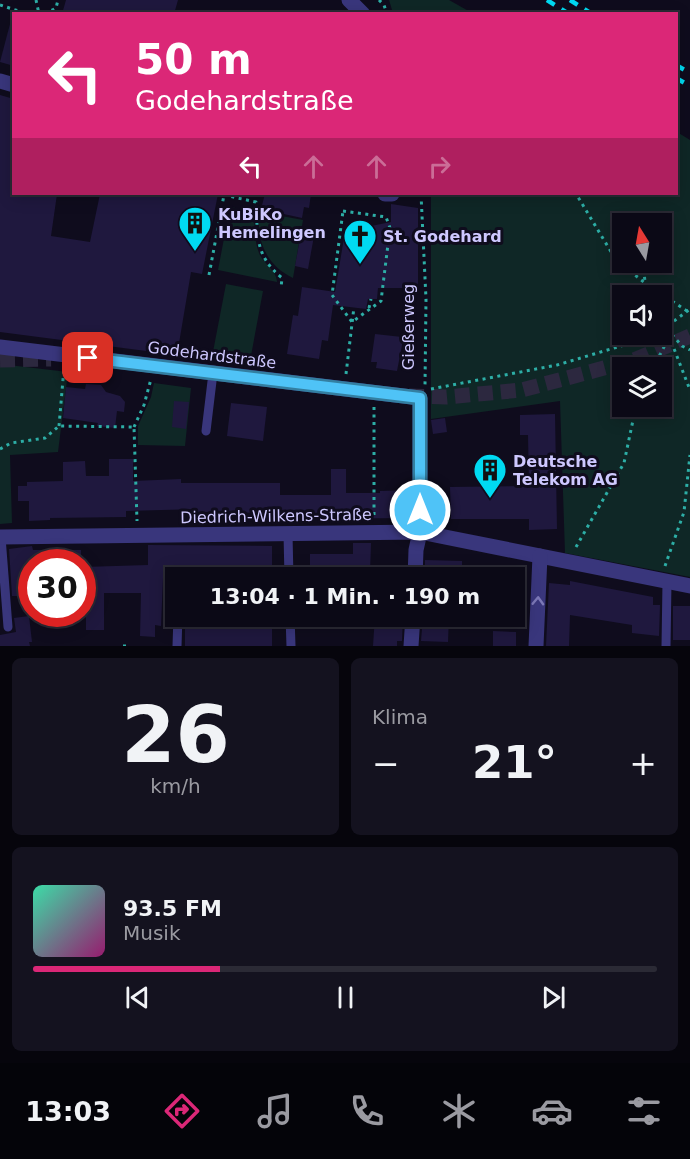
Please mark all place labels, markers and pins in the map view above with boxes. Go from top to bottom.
building icon: KuBiKo Hemelingen [177,205,213,252]
place label: KuBiKo Hemelingen [218,205,326,242]
church icon: St. Godehard [342,218,378,265]
place label: St. Godehard [383,227,502,246]
pin [62,332,113,383]
building icon: Deutsche Telekom AG [472,452,508,499]
place label: Deutsche Telekom AG [513,452,618,489]

